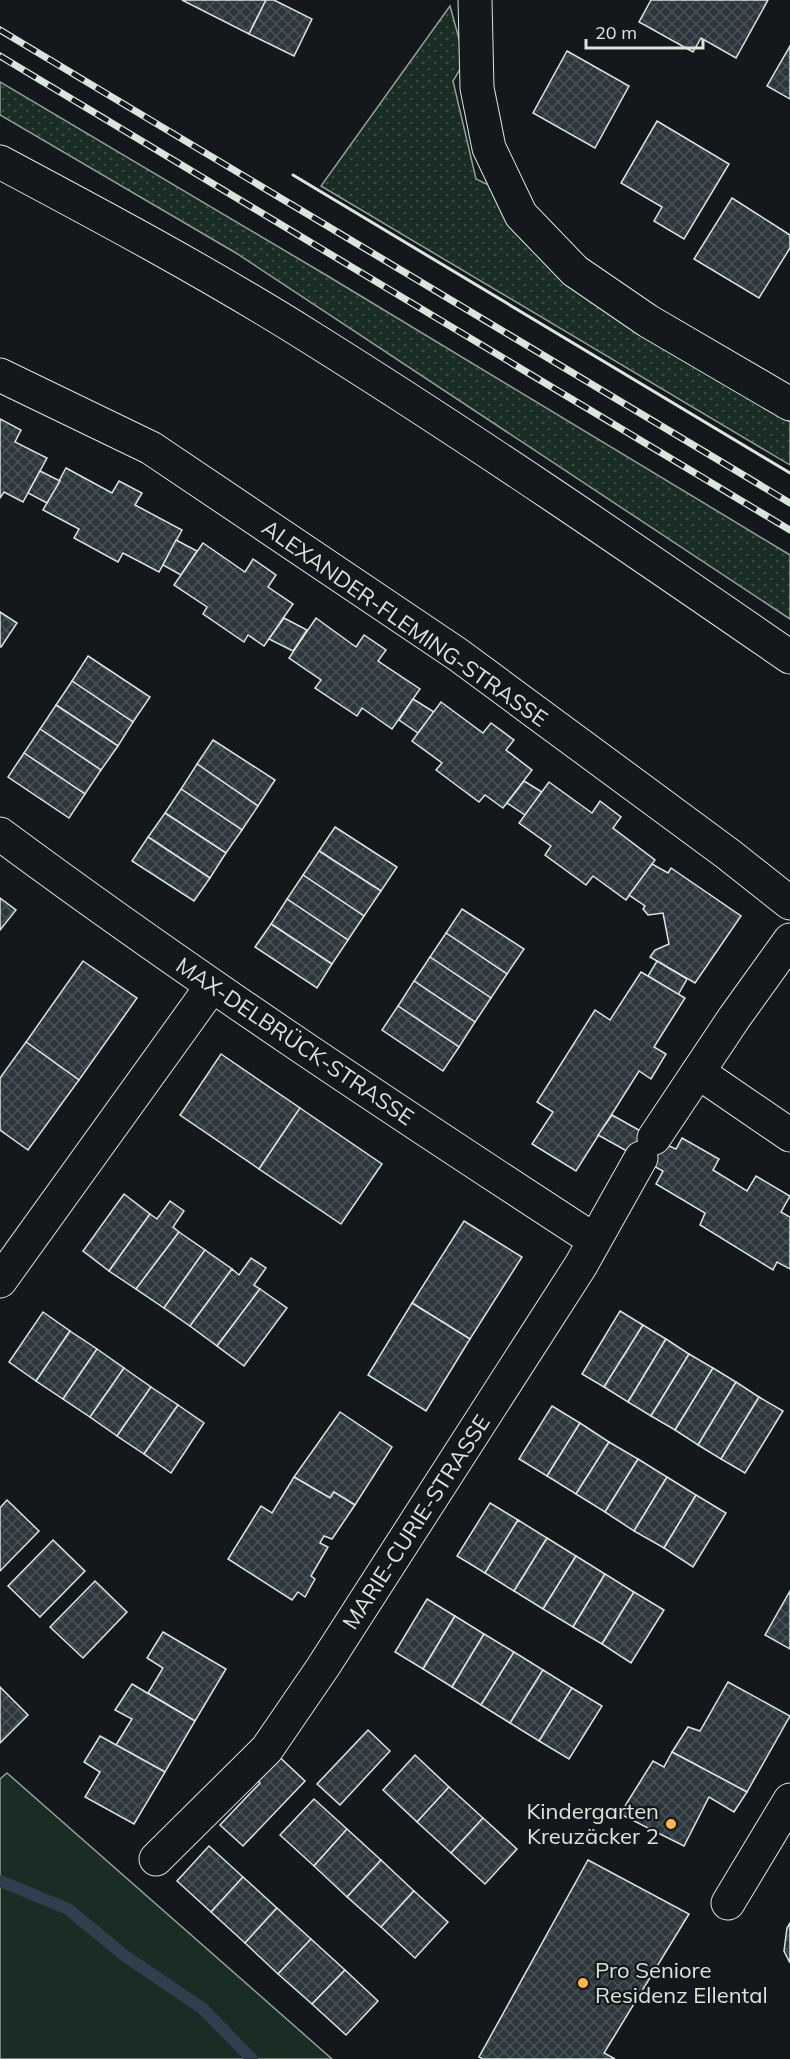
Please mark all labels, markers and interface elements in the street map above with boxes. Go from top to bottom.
scale bar [586,12,703,50]
text: 20 m [595,21,637,44]
street label: ALEXANDER-FLEMING-STRASSE [257,513,553,733]
street label: MAX-DELBRÜCK-STRASSE [171,951,419,1131]
street label: MARIE-CURIE-STRASSE [336,1409,496,1635]
place label: Kindergarten Kreuzäcker 2 [526,1797,659,1850]
marker: Kindergarten Kreuzäcker 2 [664,1817,678,1831]
place label: Pro Seniore Residenz Ellental [595,1956,768,2009]
marker: Pro Seniore Residenz Ellental [576,1976,590,1990]

